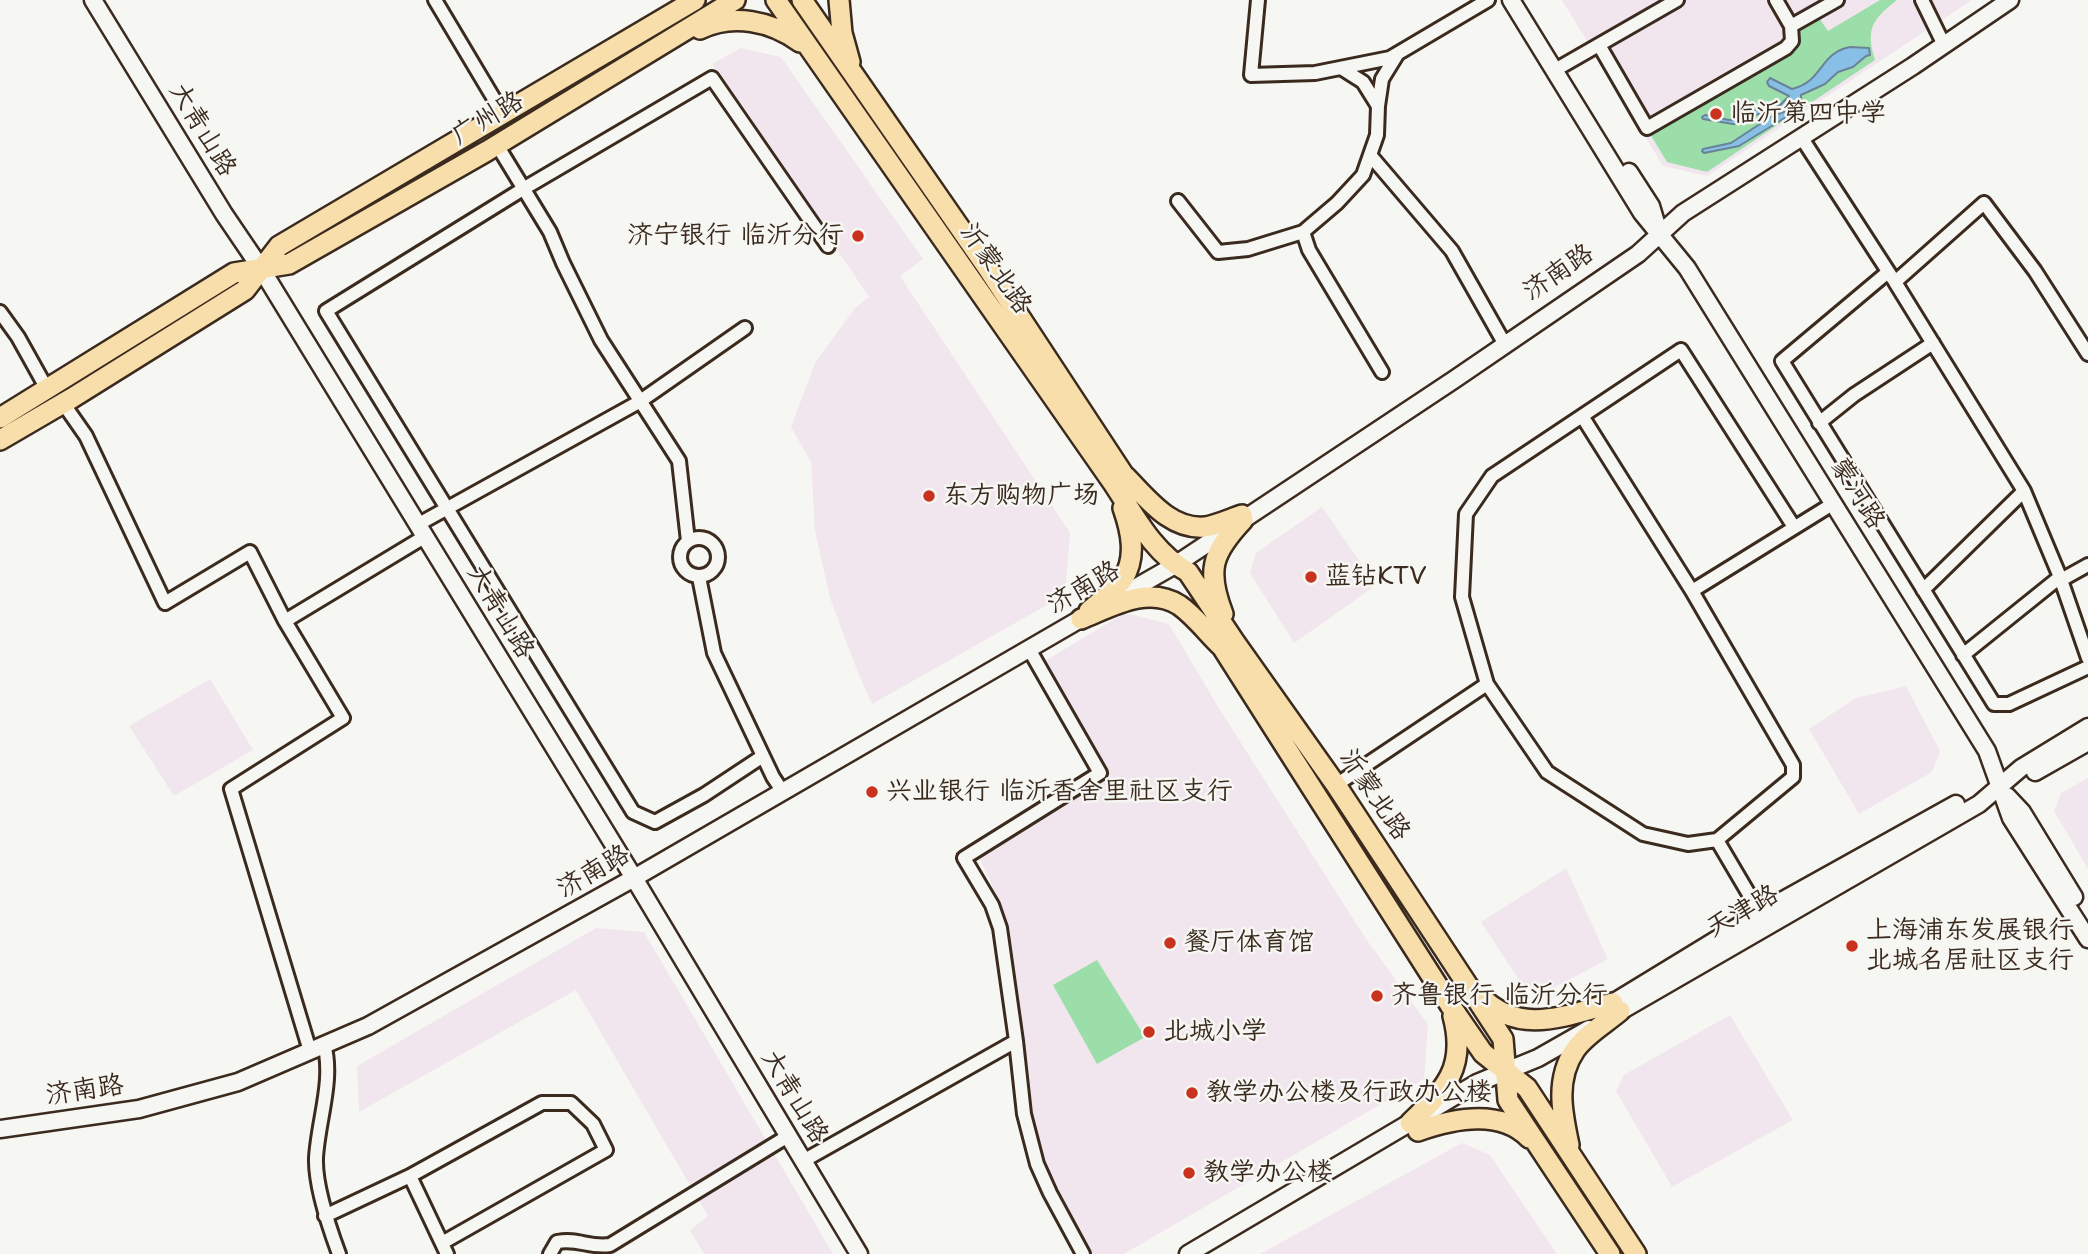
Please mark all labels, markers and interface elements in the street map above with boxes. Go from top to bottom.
street label: 大青山路 [162,77,242,183]
street label: 广州路 [447,86,529,152]
place label: 临沂第四中学 [1730,98,1886,130]
marker: 临沂第四中学 [1708,106,1724,122]
street label: 沂蒙北路 [952,217,1038,321]
place label: 济宁银行 临沂分行 [627,220,844,252]
marker: 济宁银行 临沂分行 [850,228,866,244]
street label: 济南路 [1518,238,1600,308]
street label: 蒙河路 [1823,453,1891,535]
place label: 东方购物广场 [943,480,1099,512]
marker: 东方购物广场 [921,488,937,504]
street label: 济南路 [1042,555,1126,621]
street label: 大青山路 [460,559,540,665]
place label: 蓝钻KTV [1325,561,1427,593]
marker: 蓝钻KTV [1303,569,1319,585]
street label: 沂蒙北路 [1332,743,1416,847]
place label: 兴业银行 临沂香舍里社区支行 [886,776,1233,808]
marker: 兴业银行 临沂香舍里社区支行 [864,784,880,800]
street label: 济南路 [552,839,636,905]
street label: 天津路 [1701,879,1785,945]
place label: 上海浦东发展银行 北城名居社区支行 [1866,915,2074,976]
place label: 餐厅体育馆 [1184,927,1314,959]
marker: 餐厅体育馆 [1162,935,1178,951]
marker: 上海浦东发展银行 北城名居社区支行 [1844,938,1860,954]
place label: 齐鲁银行 临沂分行 [1391,980,1608,1012]
marker: 齐鲁银行 临沂分行 [1369,988,1385,1004]
place label: 北城小学 [1163,1016,1267,1048]
marker: 北城小学 [1141,1024,1157,1040]
street label: 大青山路 [754,1044,834,1150]
street label: 济南路 [44,1070,126,1112]
place label: 教学办公楼及行政办公楼 [1206,1077,1492,1109]
marker: 教学办公楼及行政办公楼 [1184,1085,1200,1101]
place label: 教学办公楼 [1203,1157,1333,1189]
marker: 教学办公楼 [1181,1165,1197,1181]

